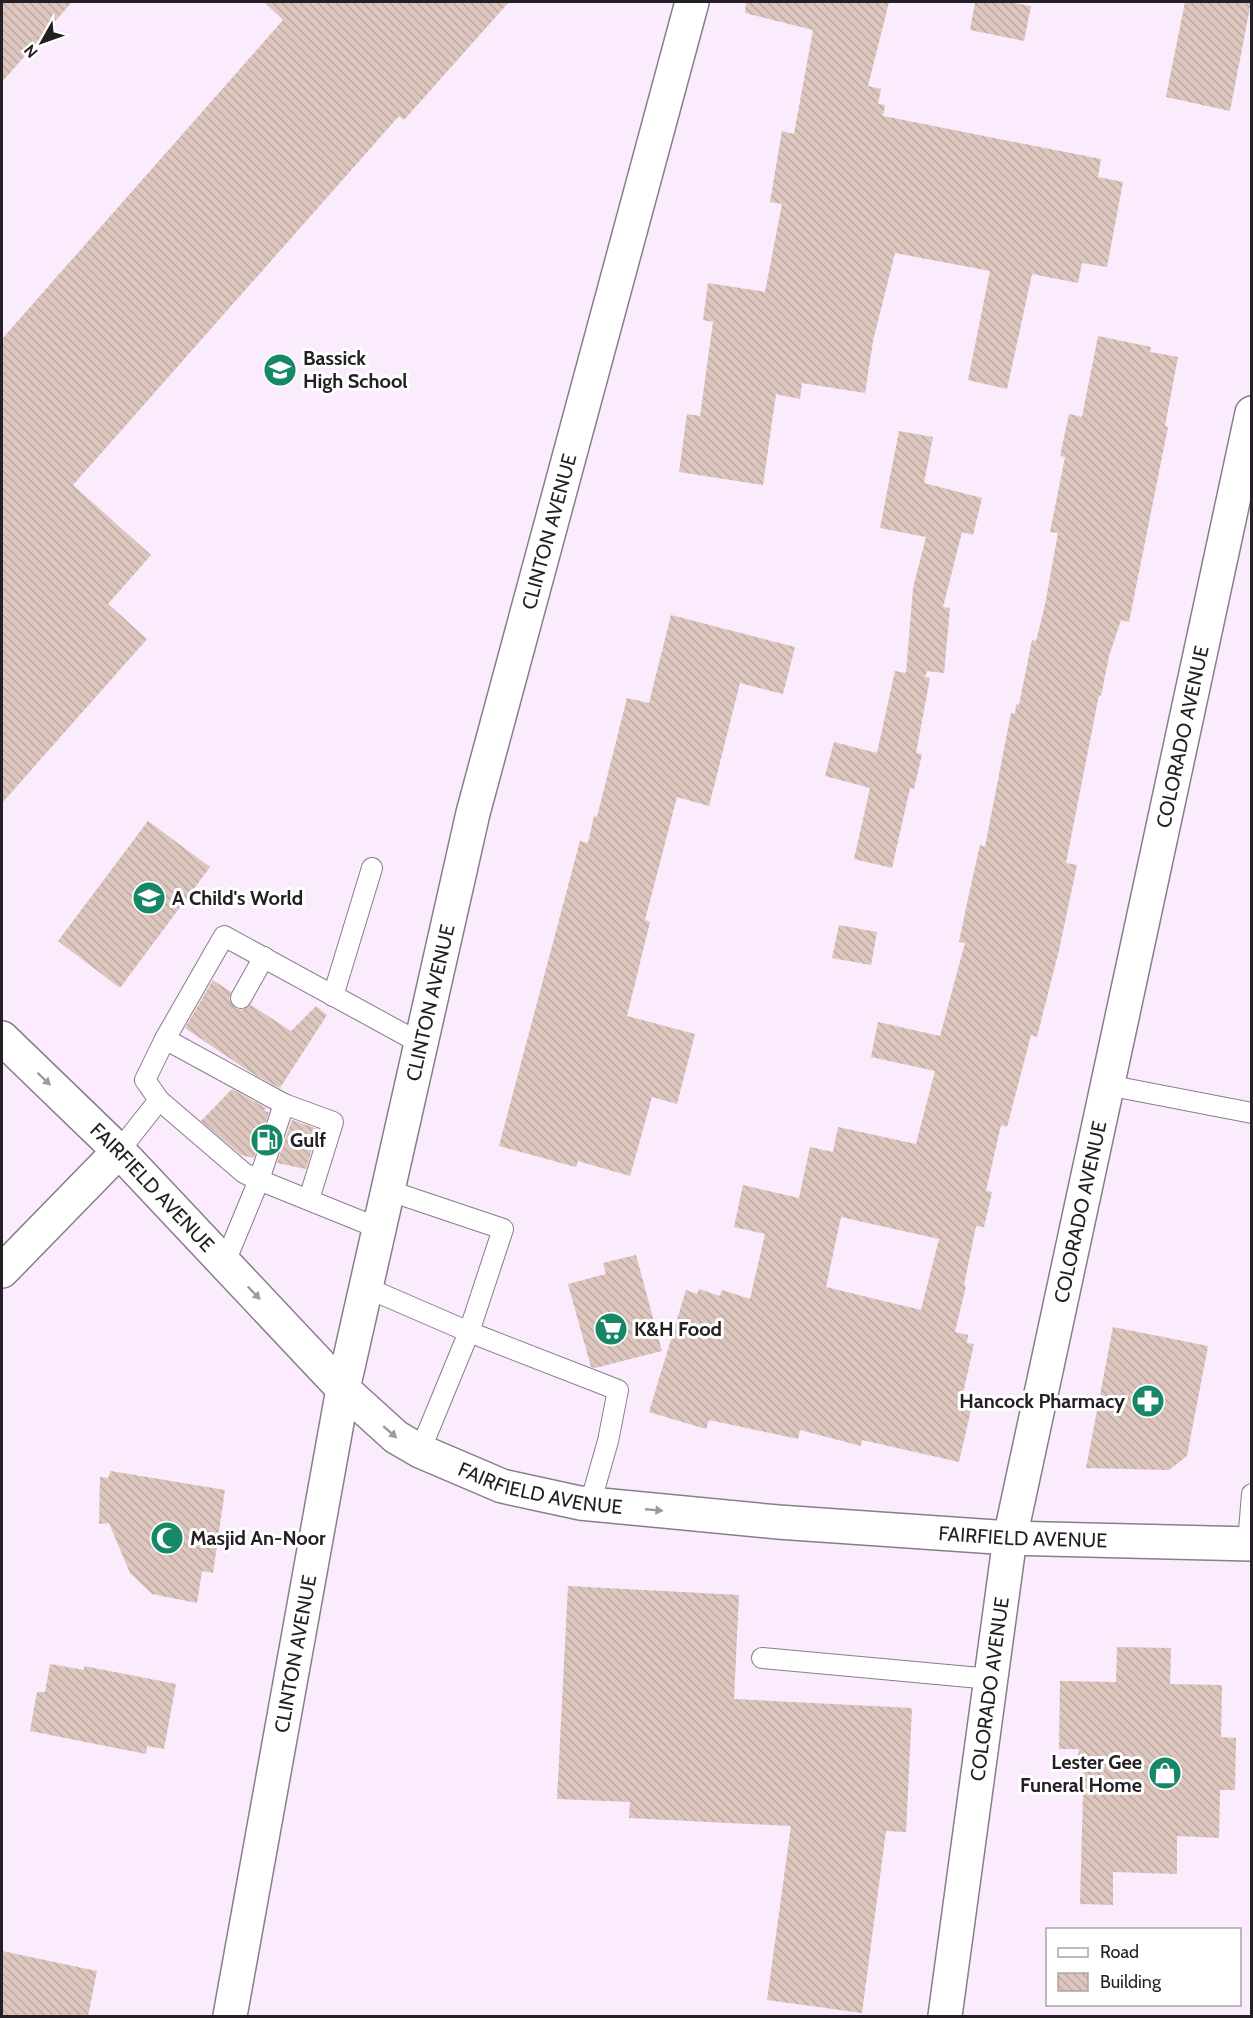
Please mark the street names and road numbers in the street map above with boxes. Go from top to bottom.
street label: CLINTON AVENUE [517,451,581,612]
street label: COLORADO AVENUE [1151,643,1214,830]
street label: CLINTON AVENUE [401,922,460,1083]
street label: FAIRFIELD AVENUE [85,1118,219,1257]
street label: COLORADO AVENUE [1049,1119,1111,1305]
street label: FAIRFIELD AVENUE [455,1457,624,1519]
street label: FAIRFIELD AVENUE [938,1521,1108,1552]
street label: CLINTON AVENUE [269,1573,321,1735]
street label: COLORADO AVENUE [965,1595,1014,1783]

